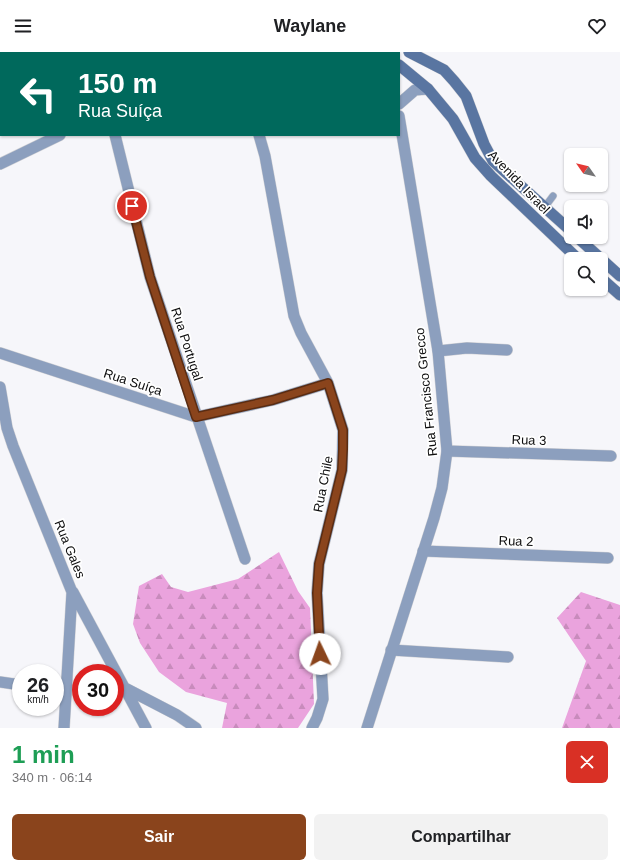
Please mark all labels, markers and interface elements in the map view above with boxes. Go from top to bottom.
icon: menu [12,15,34,37]
icon: heart [586,15,608,37]
text: Waylane [274,16,346,36]
icon: left [12,68,64,120]
text: 150 m [78,68,157,99]
text: Rua Suíça [78,101,162,121]
street label: Avenida Israel [485,147,553,217]
north arrow [564,148,608,192]
map controls [564,148,608,296]
pin [115,189,149,223]
icon: arrive [121,195,143,217]
button: sound [564,200,608,244]
button: search [564,252,608,296]
street label: Rua Portugal [168,306,206,383]
street label: Rua Francisco Grecco [412,327,440,457]
street label: Rua Suíça [102,365,165,399]
street label: Rua 3 [511,432,547,448]
street label: Rua Chile [310,455,336,513]
street label: Rua Gales [52,518,89,581]
street label: Rua 2 [498,533,534,549]
position arrow [299,633,341,675]
speed limit sign: 30 [72,664,124,716]
text: 26 [27,674,49,696]
text: km/h [27,694,49,705]
text: 1 min [12,741,75,768]
button: close [566,741,608,783]
text: 340 m · 06:14 [12,770,92,785]
button: Sair [12,814,306,860]
button: Compartilhar [314,814,608,860]

